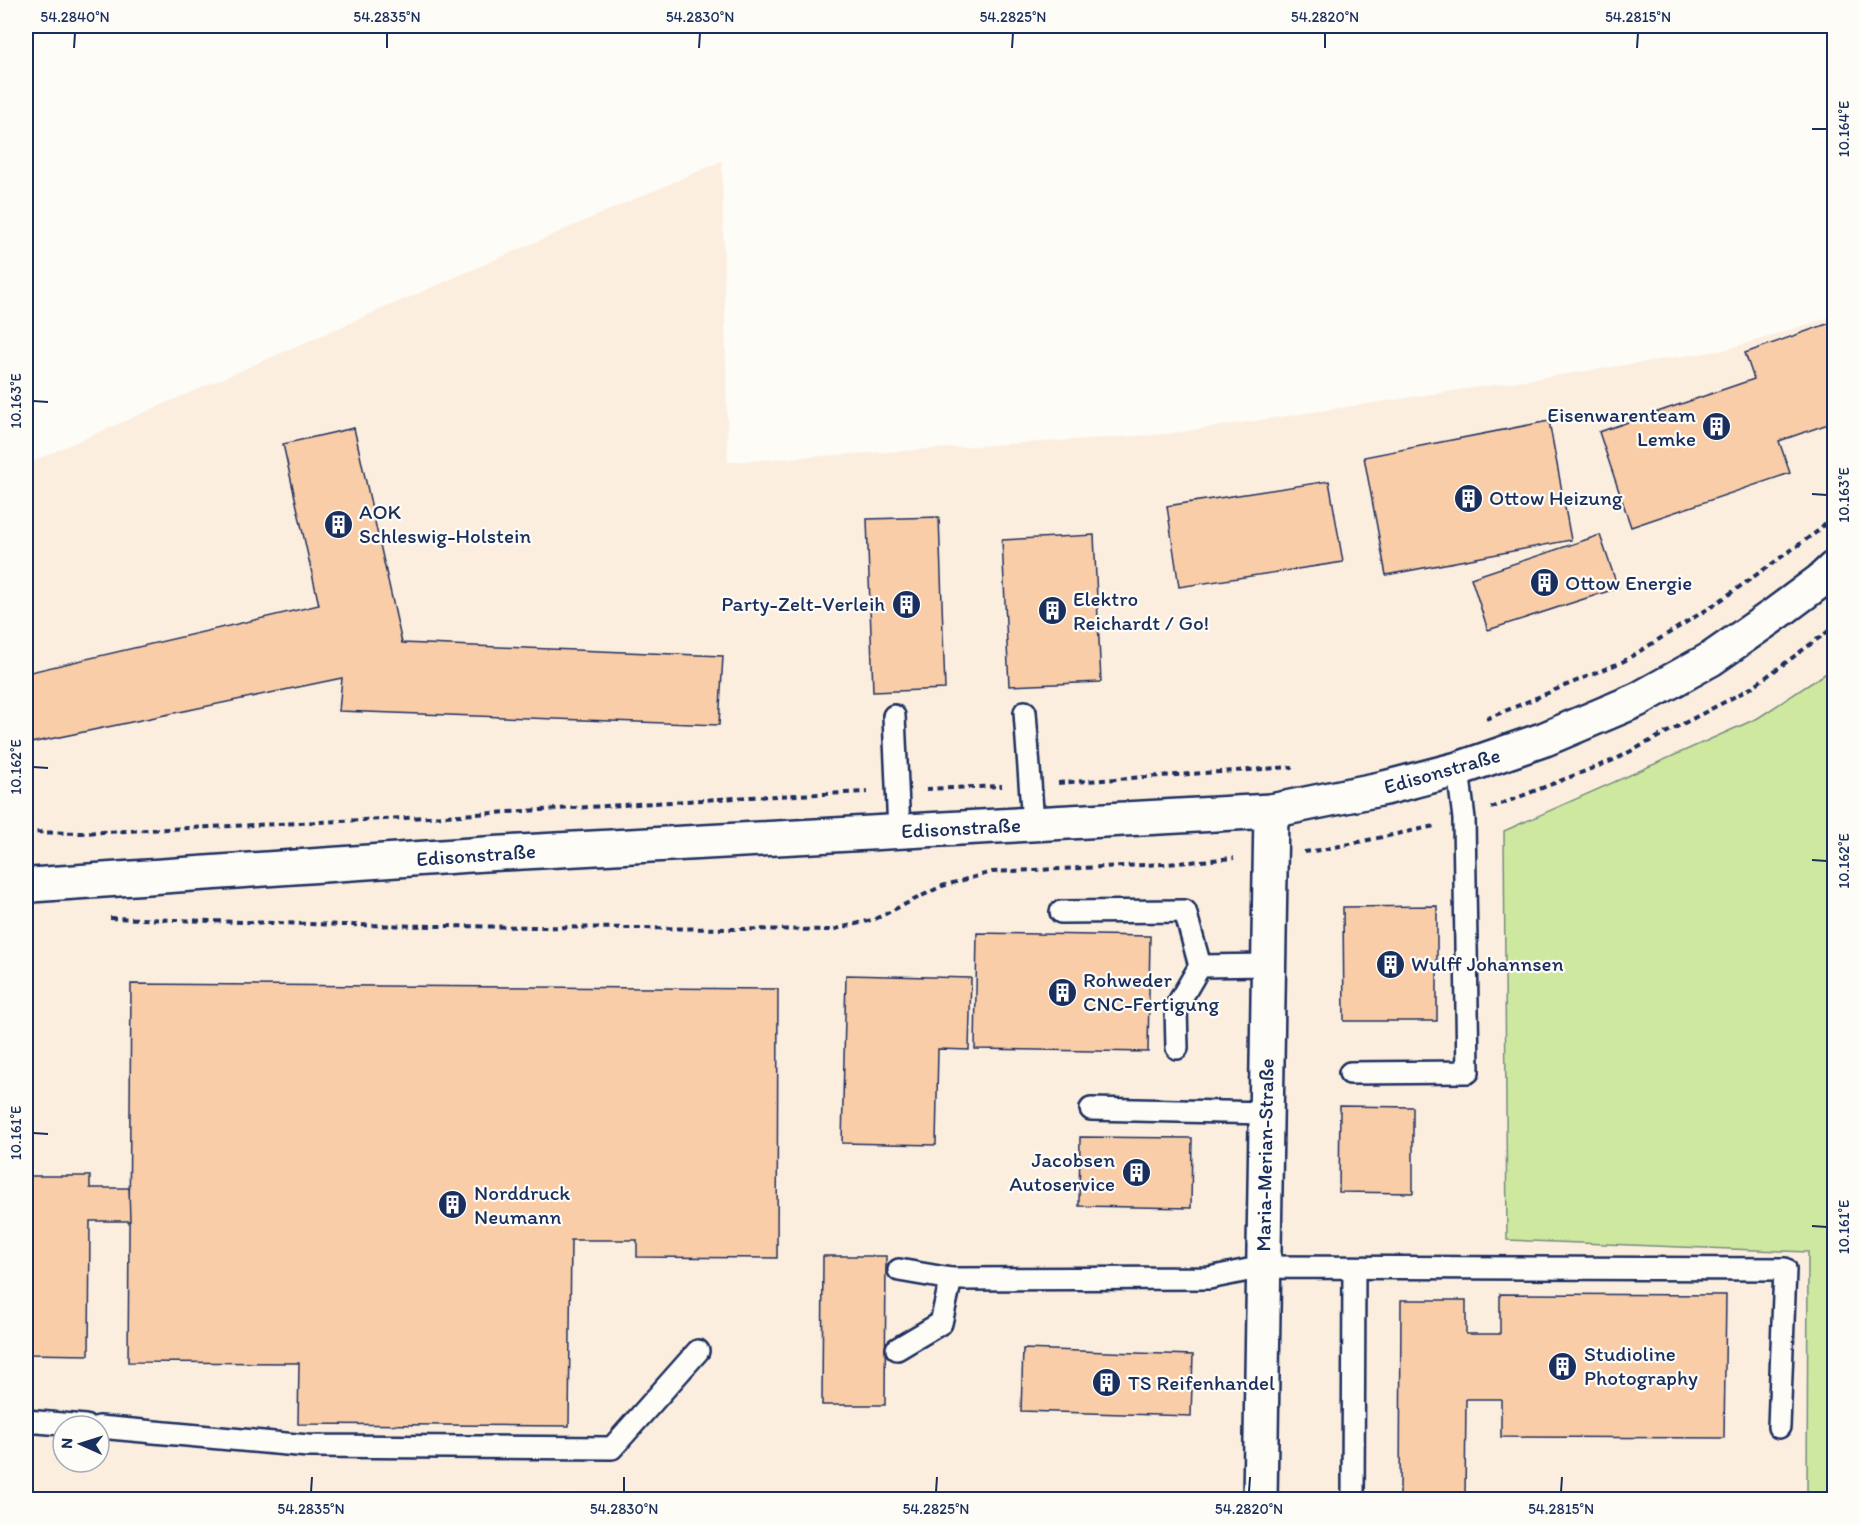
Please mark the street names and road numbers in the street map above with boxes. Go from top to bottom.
street label: Edisonstraße [1381,742,1503,799]
street label: Edisonstraße [900,812,1021,843]
street label: Edisonstraße [415,838,537,871]
street label: Maria-Merian-Straße [1250,1058,1279,1252]

